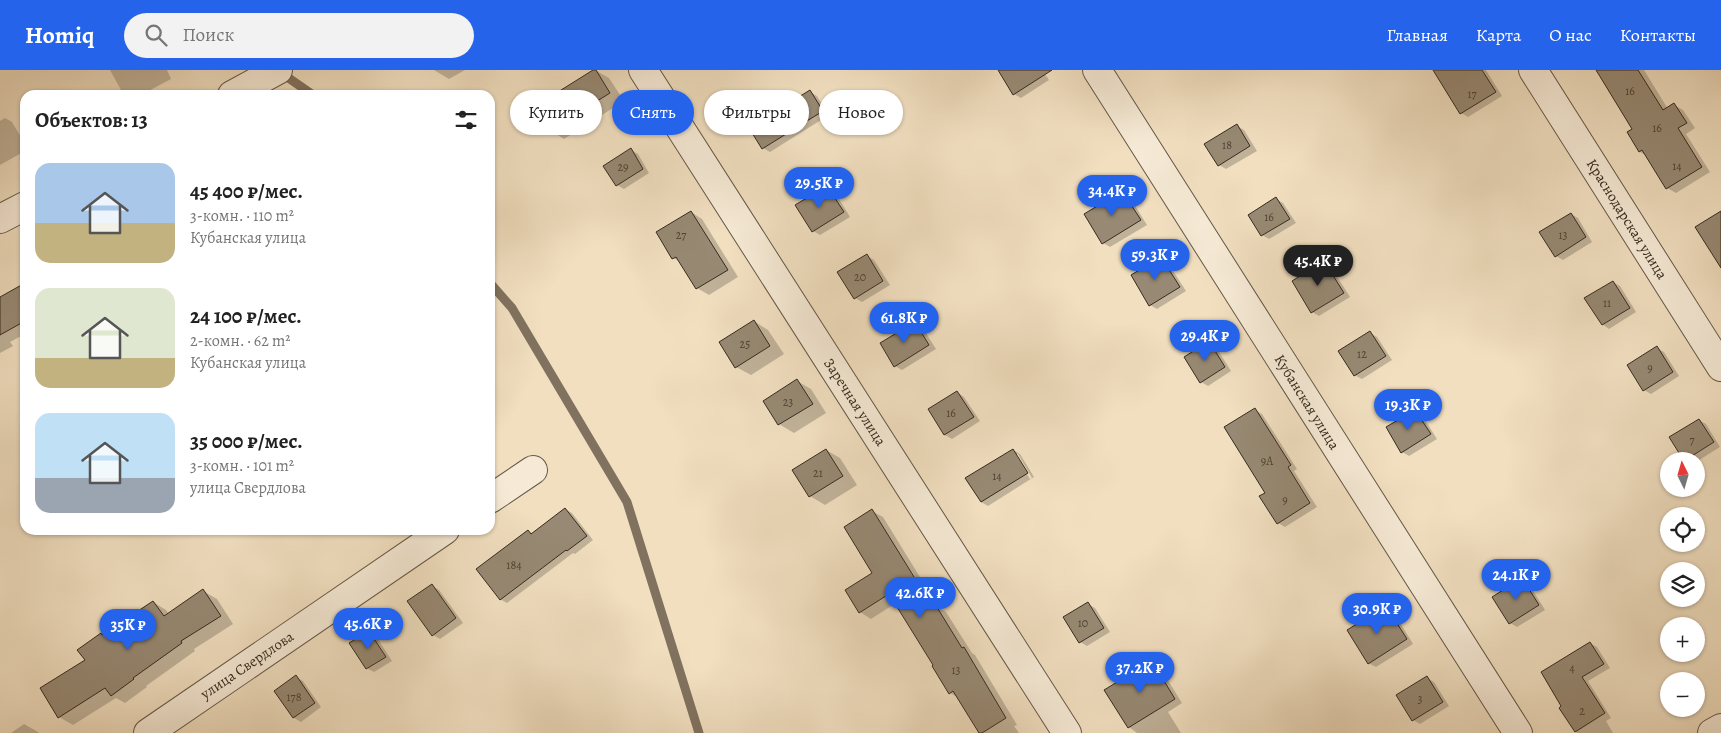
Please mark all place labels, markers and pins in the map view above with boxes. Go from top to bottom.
pin: 29.5K ₽ [773,166,865,209]
pin: 34.4K ₽ [1066,174,1158,217]
pin: 59.3K ₽ [1109,238,1201,281]
pin: 45.4K ₽ [1272,244,1364,287]
pin: 61.8K ₽ [858,302,950,344]
pin: 29.4K ₽ [1159,320,1251,362]
pin: 19.3K ₽ [1362,388,1454,431]
pin: 24.1K ₽ [1470,558,1562,601]
pin: 42.6K ₽ [874,576,966,619]
pin: 30.9K ₽ [1331,592,1423,635]
pin: 35K ₽ [93,608,163,651]
pin: 45.6K ₽ [322,608,414,650]
pin: 37.2K ₽ [1094,652,1186,694]

